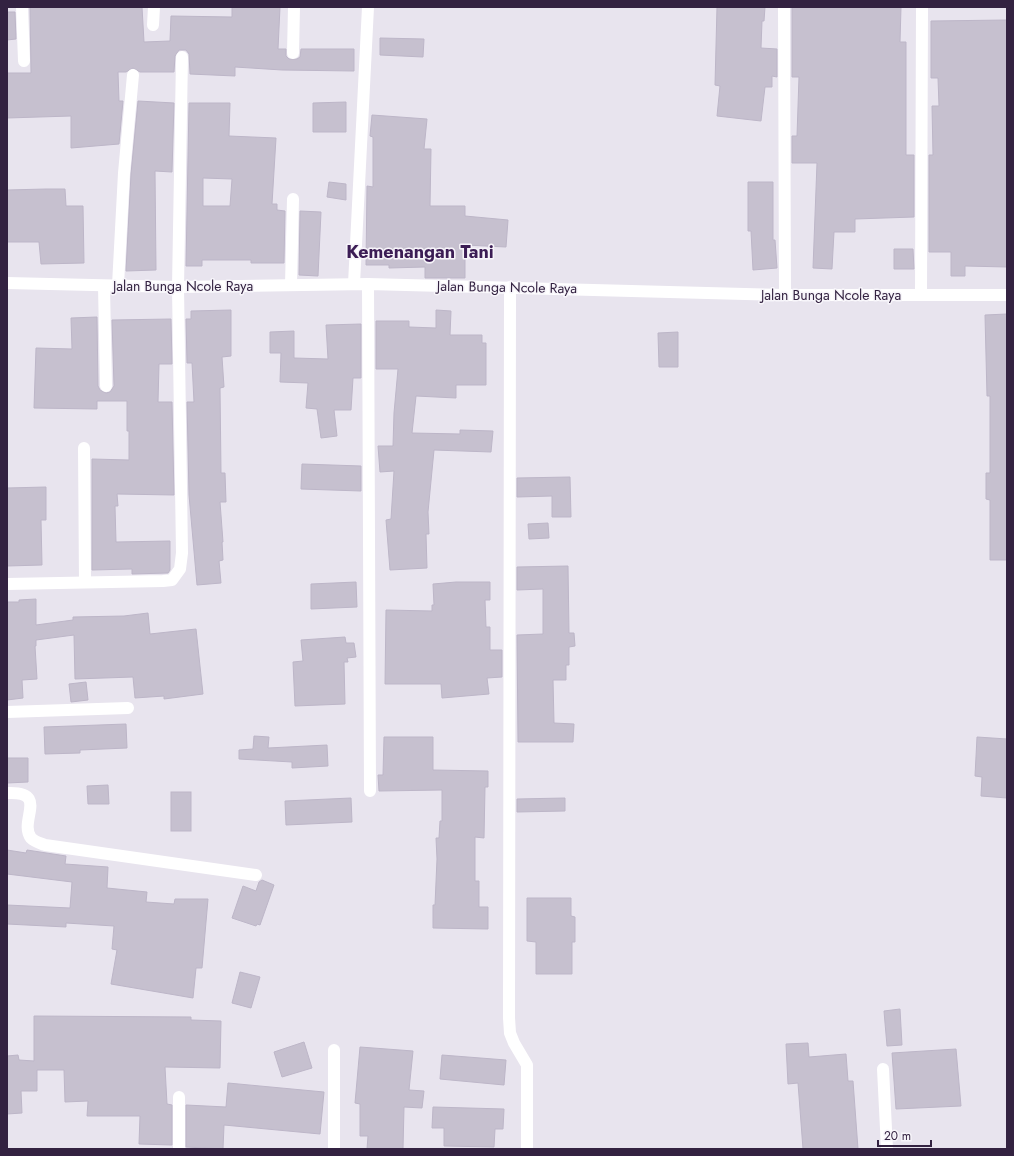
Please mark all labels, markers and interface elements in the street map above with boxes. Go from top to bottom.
district label: Kemenangan Tani [346,239,494,265]
street label: Jalan Bunga Ncole Raya [111,276,253,296]
street label: Jalan Bunga Ncole Raya [435,276,577,298]
street label: Jalan Bunga Ncole Raya [759,285,901,305]
scale bar [878,1122,931,1148]
text: 20 m [884,1127,911,1145]

